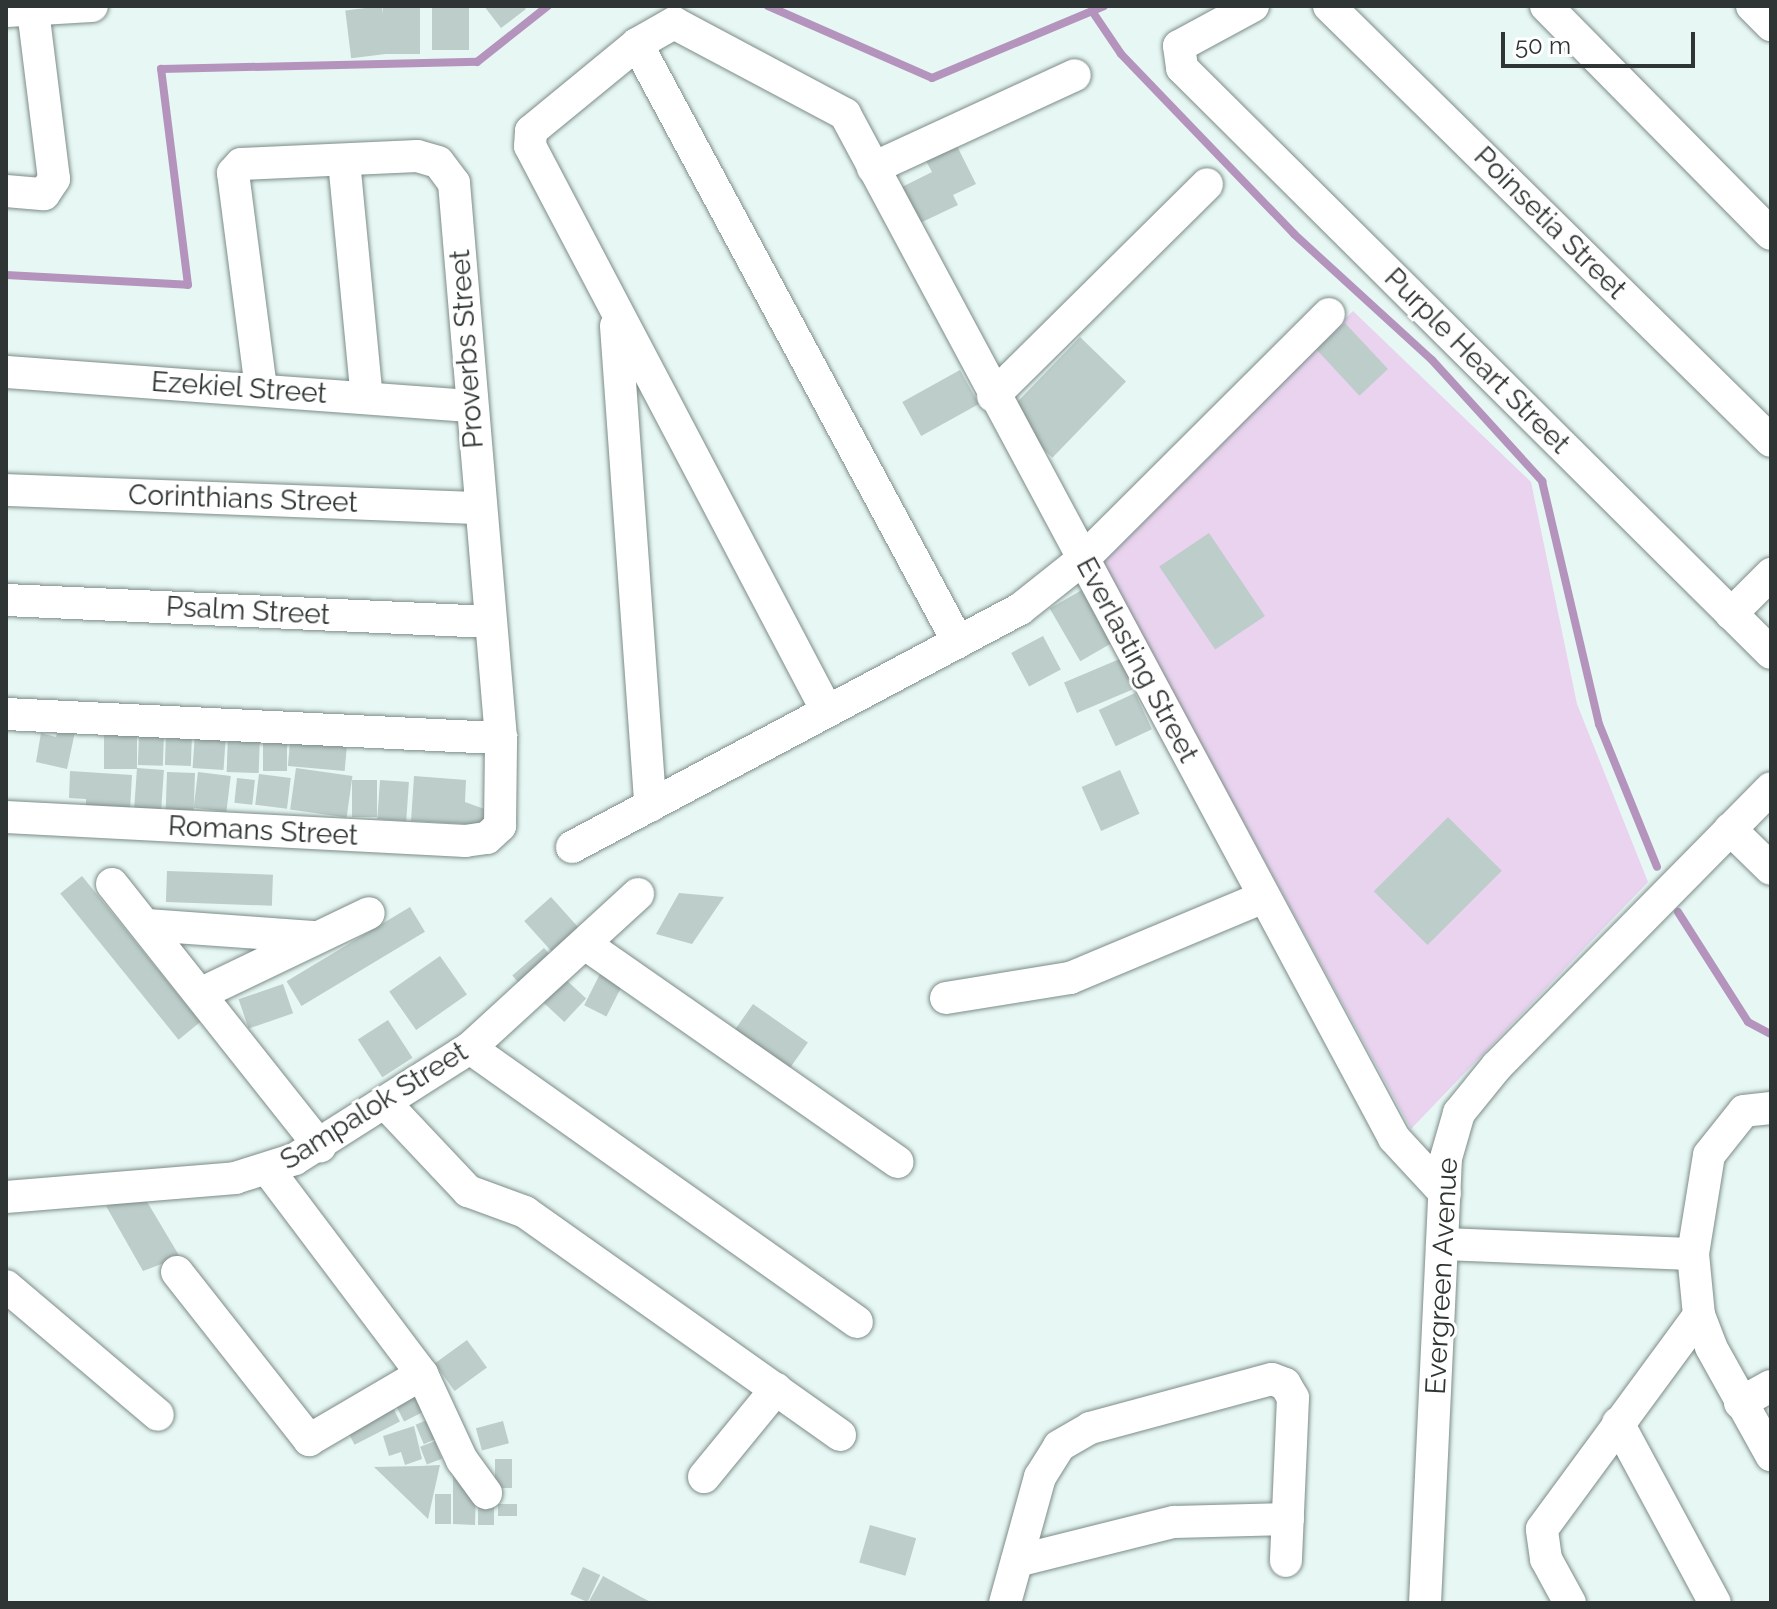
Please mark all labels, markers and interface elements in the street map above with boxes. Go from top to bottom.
scale bar [1505,16,1699,66]
text: 50 m [1515,31,1571,60]
street label: Poinsetia Street [1467,140,1633,306]
street label: Proverbs Street [443,248,491,450]
street label: Purple Heart Street [1377,261,1577,461]
street label: Ezekiel Street [150,365,328,411]
street label: Corinthians Street [128,478,358,520]
street label: Everlasting Street [1069,552,1205,768]
street label: Psalm Street [165,590,331,632]
street label: Romans Street [167,809,359,853]
street label: Sampalok Street [274,1035,474,1177]
street label: Evergreen Avenue [1419,1156,1465,1396]

